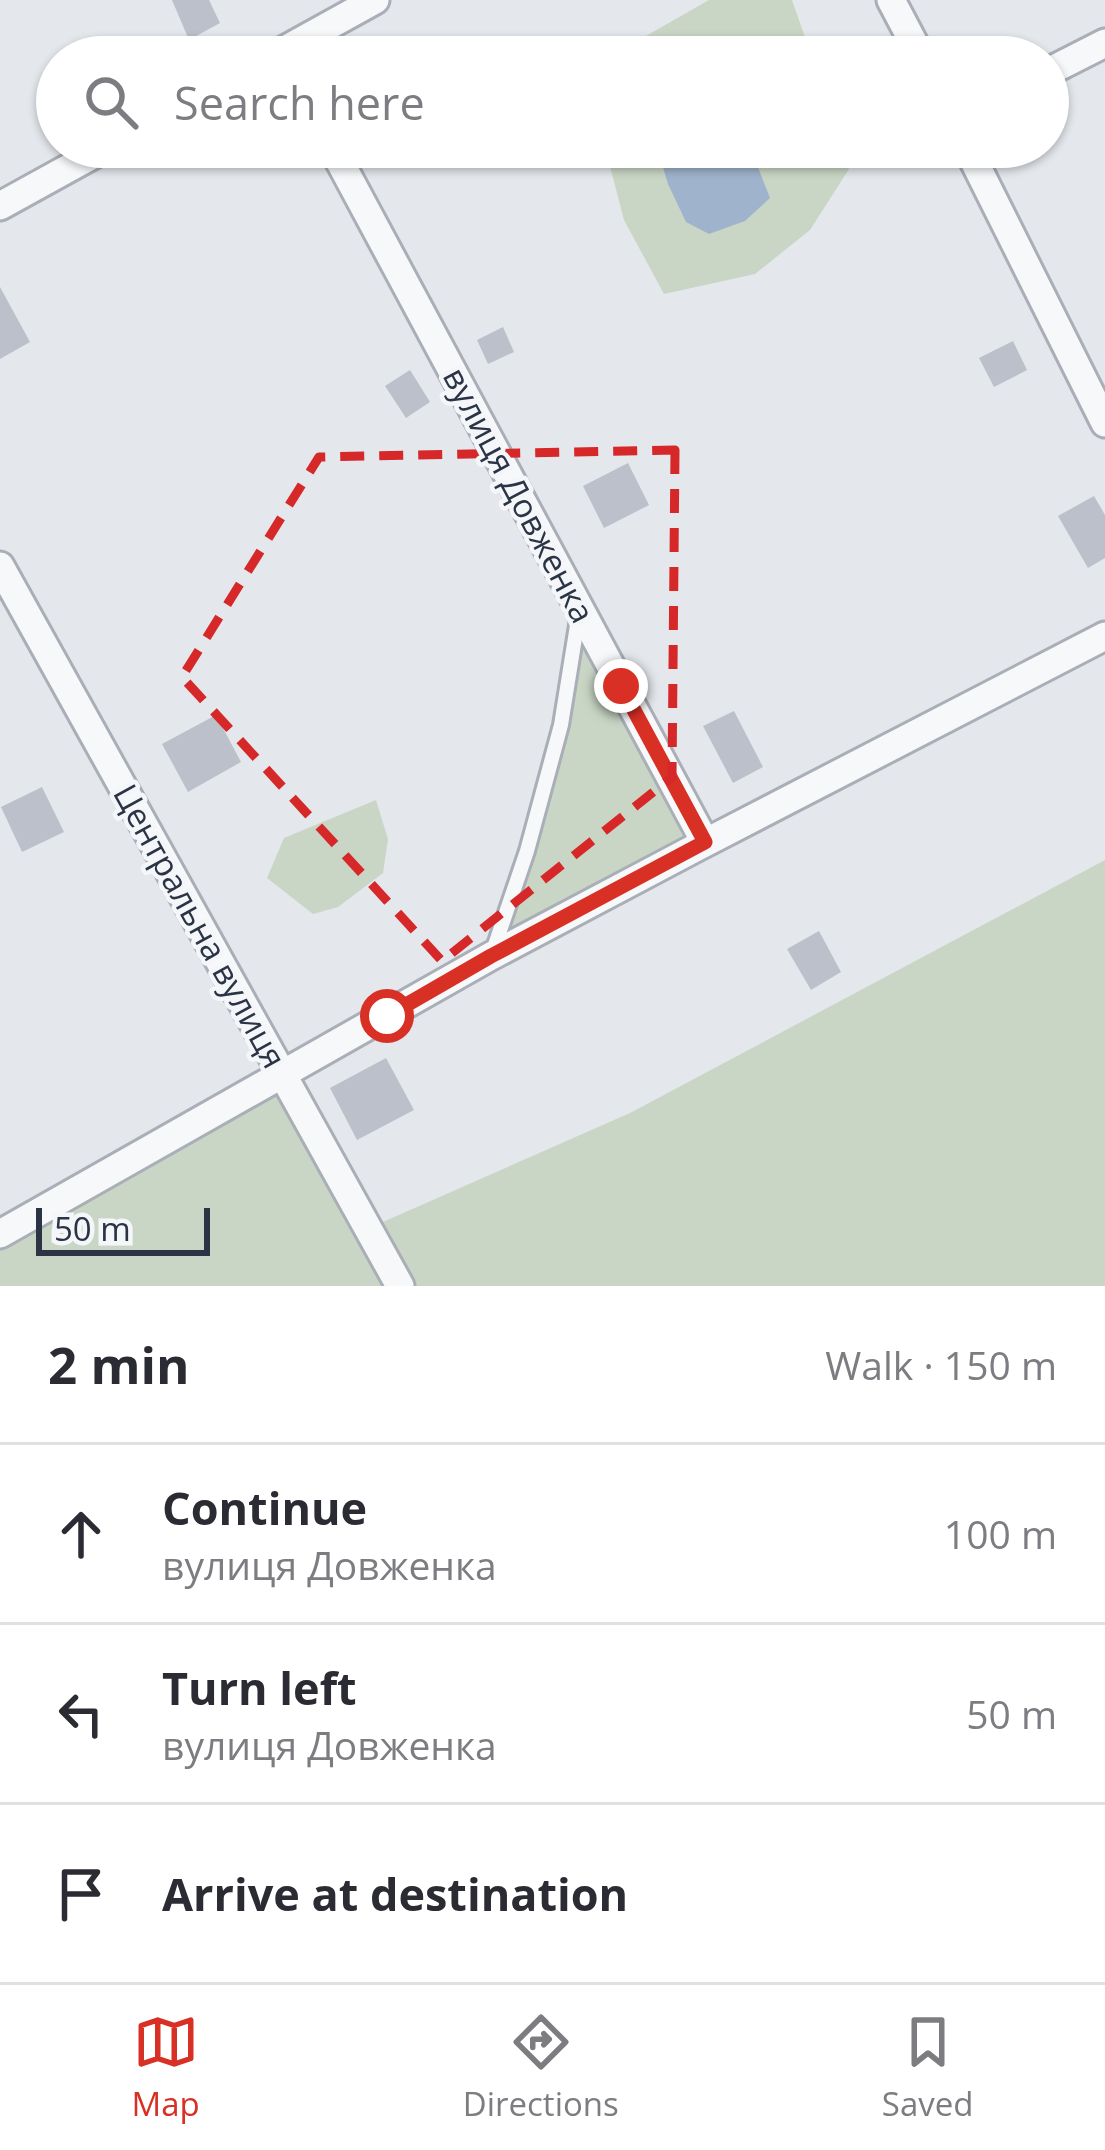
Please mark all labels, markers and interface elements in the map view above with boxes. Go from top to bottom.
search box [36,36,1069,168]
icon: search [78,69,144,135]
text: Search here [174,72,425,133]
street label: вулиця Довженка [433,359,606,630]
route end [594,659,648,713]
street label: Центральна вулиця [104,776,297,1076]
route start [360,989,414,1043]
scale bar [36,1202,210,1255]
text: 50 m [54,1206,131,1251]
text: 2 min [48,1329,190,1399]
text: Walk · 150 m [825,1338,1057,1391]
text: Continue [162,1477,367,1538]
icon: ahead [48,1501,114,1567]
text: 100 m [944,1507,1057,1560]
text: вулиця Довженка [162,1538,497,1591]
text: Turn left [162,1657,357,1718]
icon: left [48,1681,114,1747]
text: 50 m [966,1687,1057,1740]
text: вулиця Довженка [162,1718,497,1771]
icon: arrive [48,1861,114,1927]
text: Arrive at destination [162,1863,628,1924]
tab: Map [132,2009,200,2126]
tab: Directions [463,2009,619,2126]
tab: Saved [882,2009,973,2126]

